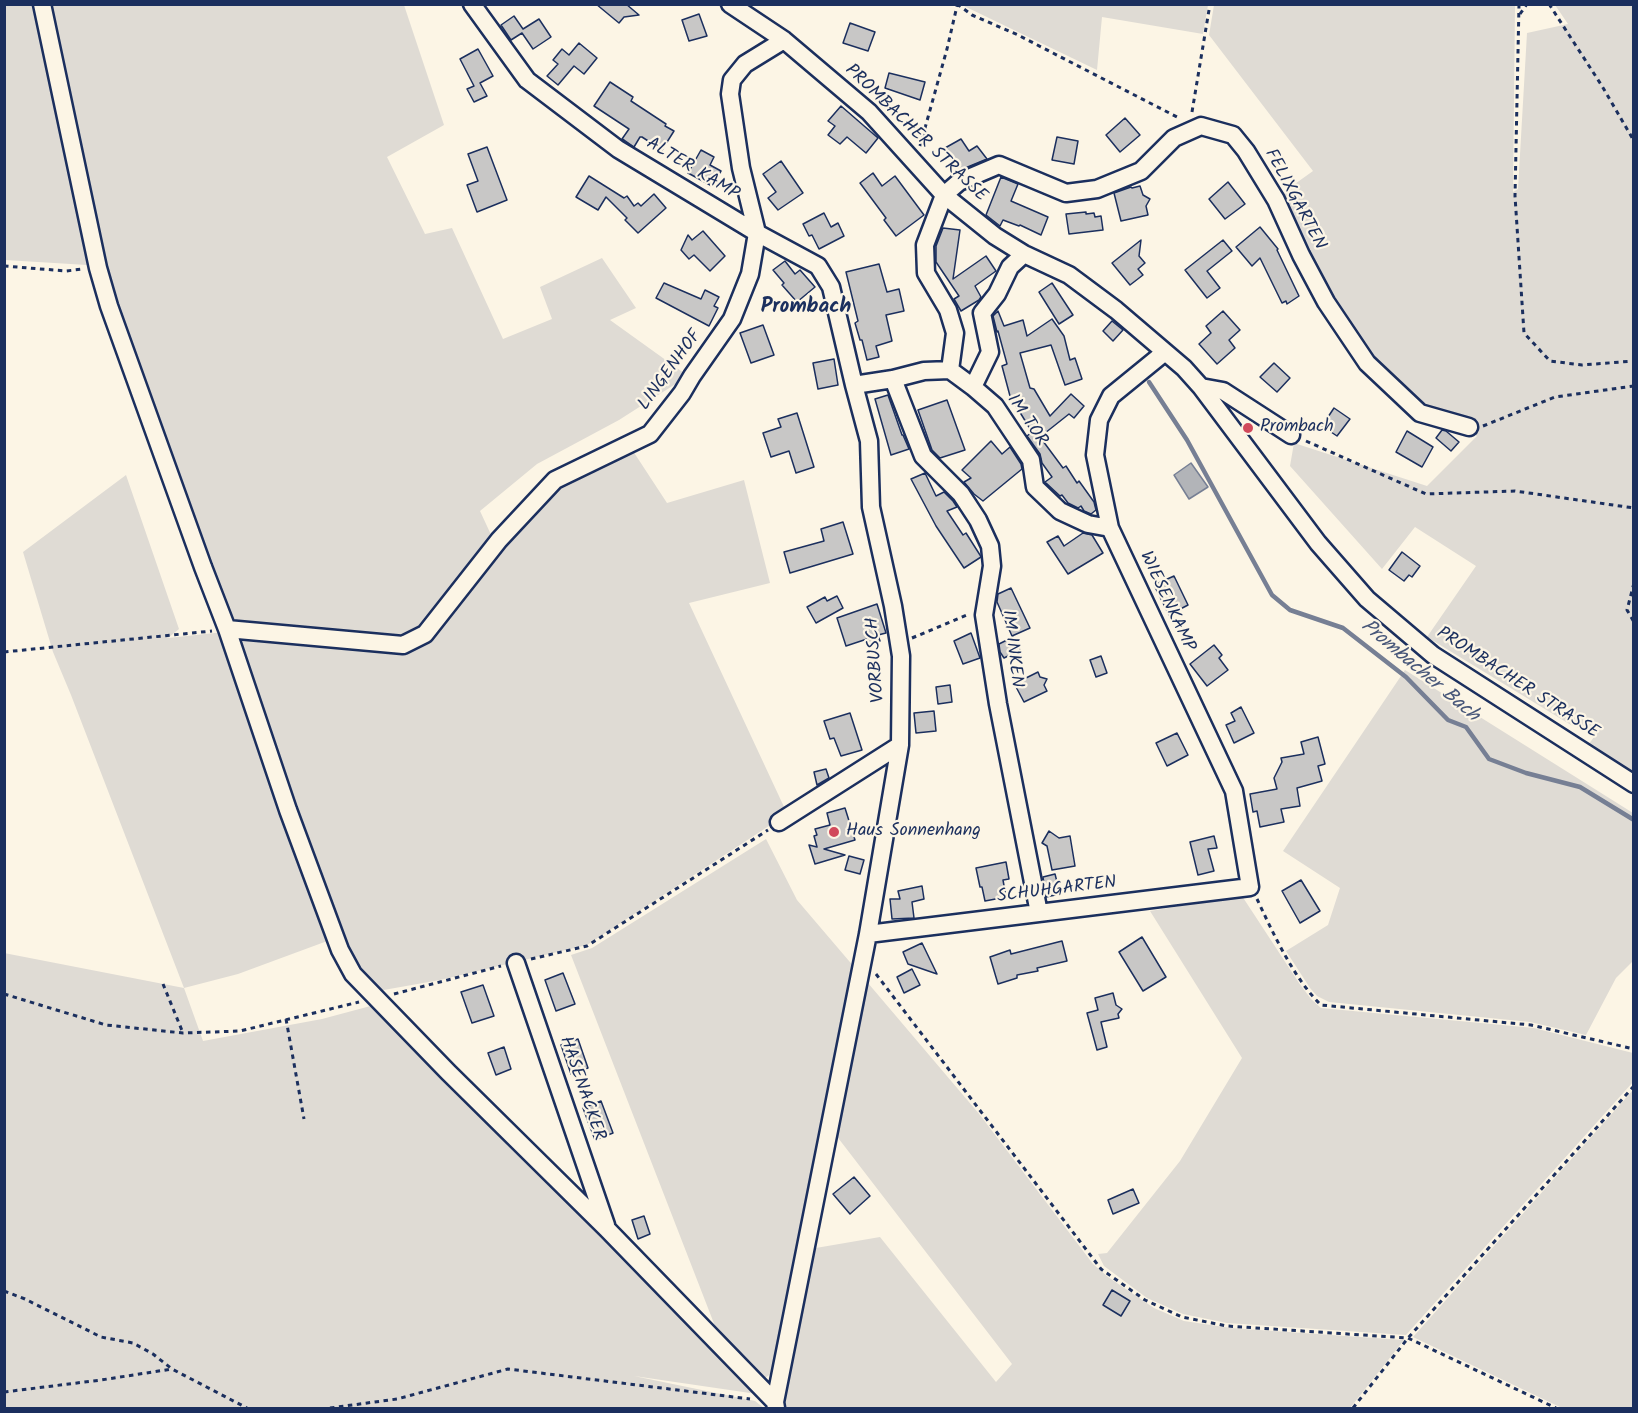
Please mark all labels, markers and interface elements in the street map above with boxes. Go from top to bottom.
street label: PROMBACHER STRASSE [839,60,991,208]
street label: ALTER KAMP [642,134,742,206]
street label: FELIXGARTEN [1258,146,1330,254]
district label: Prombach [761,295,851,321]
street label: LINGENHOF [635,327,707,415]
street label: IM TOR [1001,391,1051,451]
place label: Prombach [1260,417,1334,439]
marker: Prombach [1241,421,1255,435]
street label: WIESENKAMP [1133,548,1199,656]
street label: IM INKEN [996,609,1026,689]
water label: Prombacher Bach [1355,615,1483,729]
street label: VORBUSCH [863,616,891,704]
street label: PROMBACHER STRASSE [1432,623,1602,745]
place label: Haus Sonnenhang [846,821,981,843]
marker: Haus Sonnenhang [827,825,841,839]
street label: SCHUHGARTEN [996,873,1118,909]
street label: HASENACKER [553,1034,609,1144]

